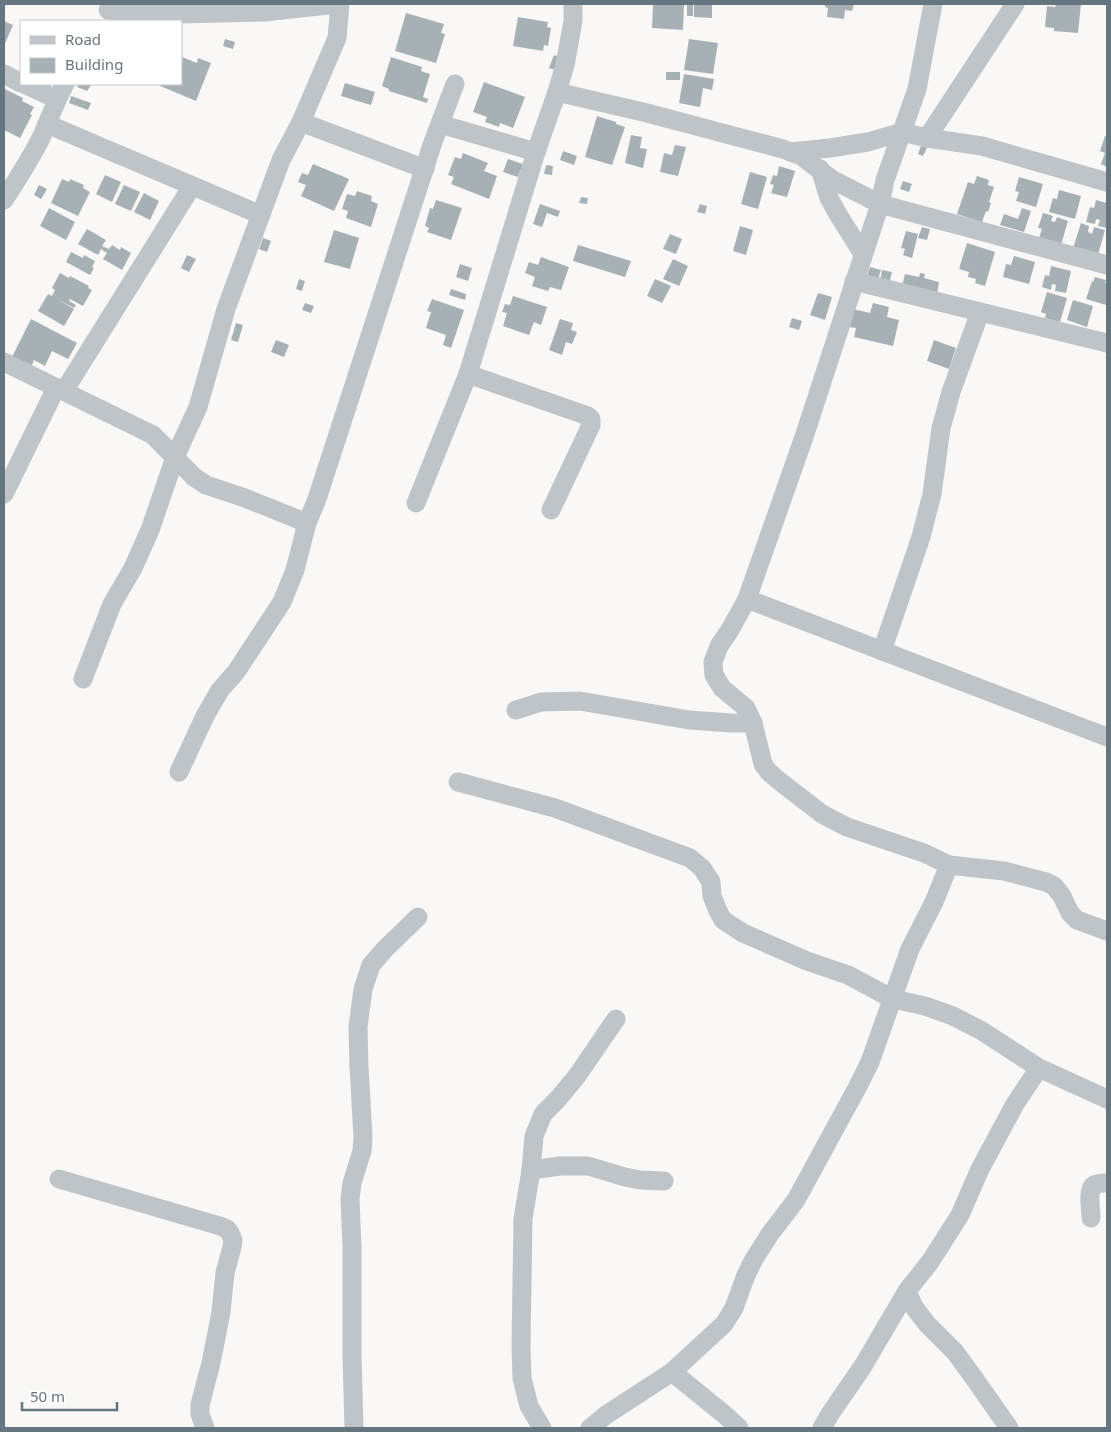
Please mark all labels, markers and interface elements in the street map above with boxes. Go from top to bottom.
legend [20,20,182,85]
text: Road [65,29,101,49]
text: Building [65,54,123,74]
scale bar [22,1380,118,1412]
text: 50 m [30,1386,65,1406]

